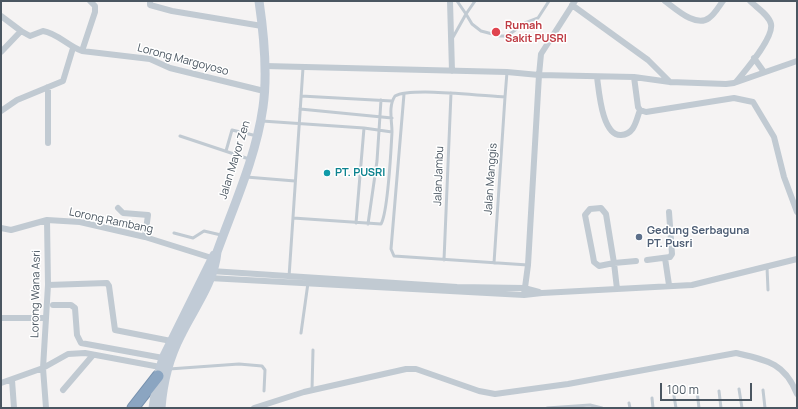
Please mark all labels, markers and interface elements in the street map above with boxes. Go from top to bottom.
place label: Rumah Sakit PUSRI [505,19,567,45]
marker: Rumah Sakit PUSRI [490,26,502,38]
street label: Lorong Margoyoso [136,41,230,79]
street label: Jalan Mayor Zen [217,119,253,201]
street label: Jalan Manggis [482,143,500,215]
street label: JalanJambu [431,146,447,206]
place label: PT. PUSRI [335,166,385,180]
marker: PT. PUSRI [322,168,332,178]
street label: Lorong Rambang [68,206,154,236]
place label: Gedung Serbaguna PT. Pusri [647,224,749,250]
marker: Gedung Serbaguna PT. Pusri [634,232,644,242]
street label: Lorong Wana Asri [29,250,43,338]
scale bar [662,375,754,401]
text: 100 m [667,381,699,398]

